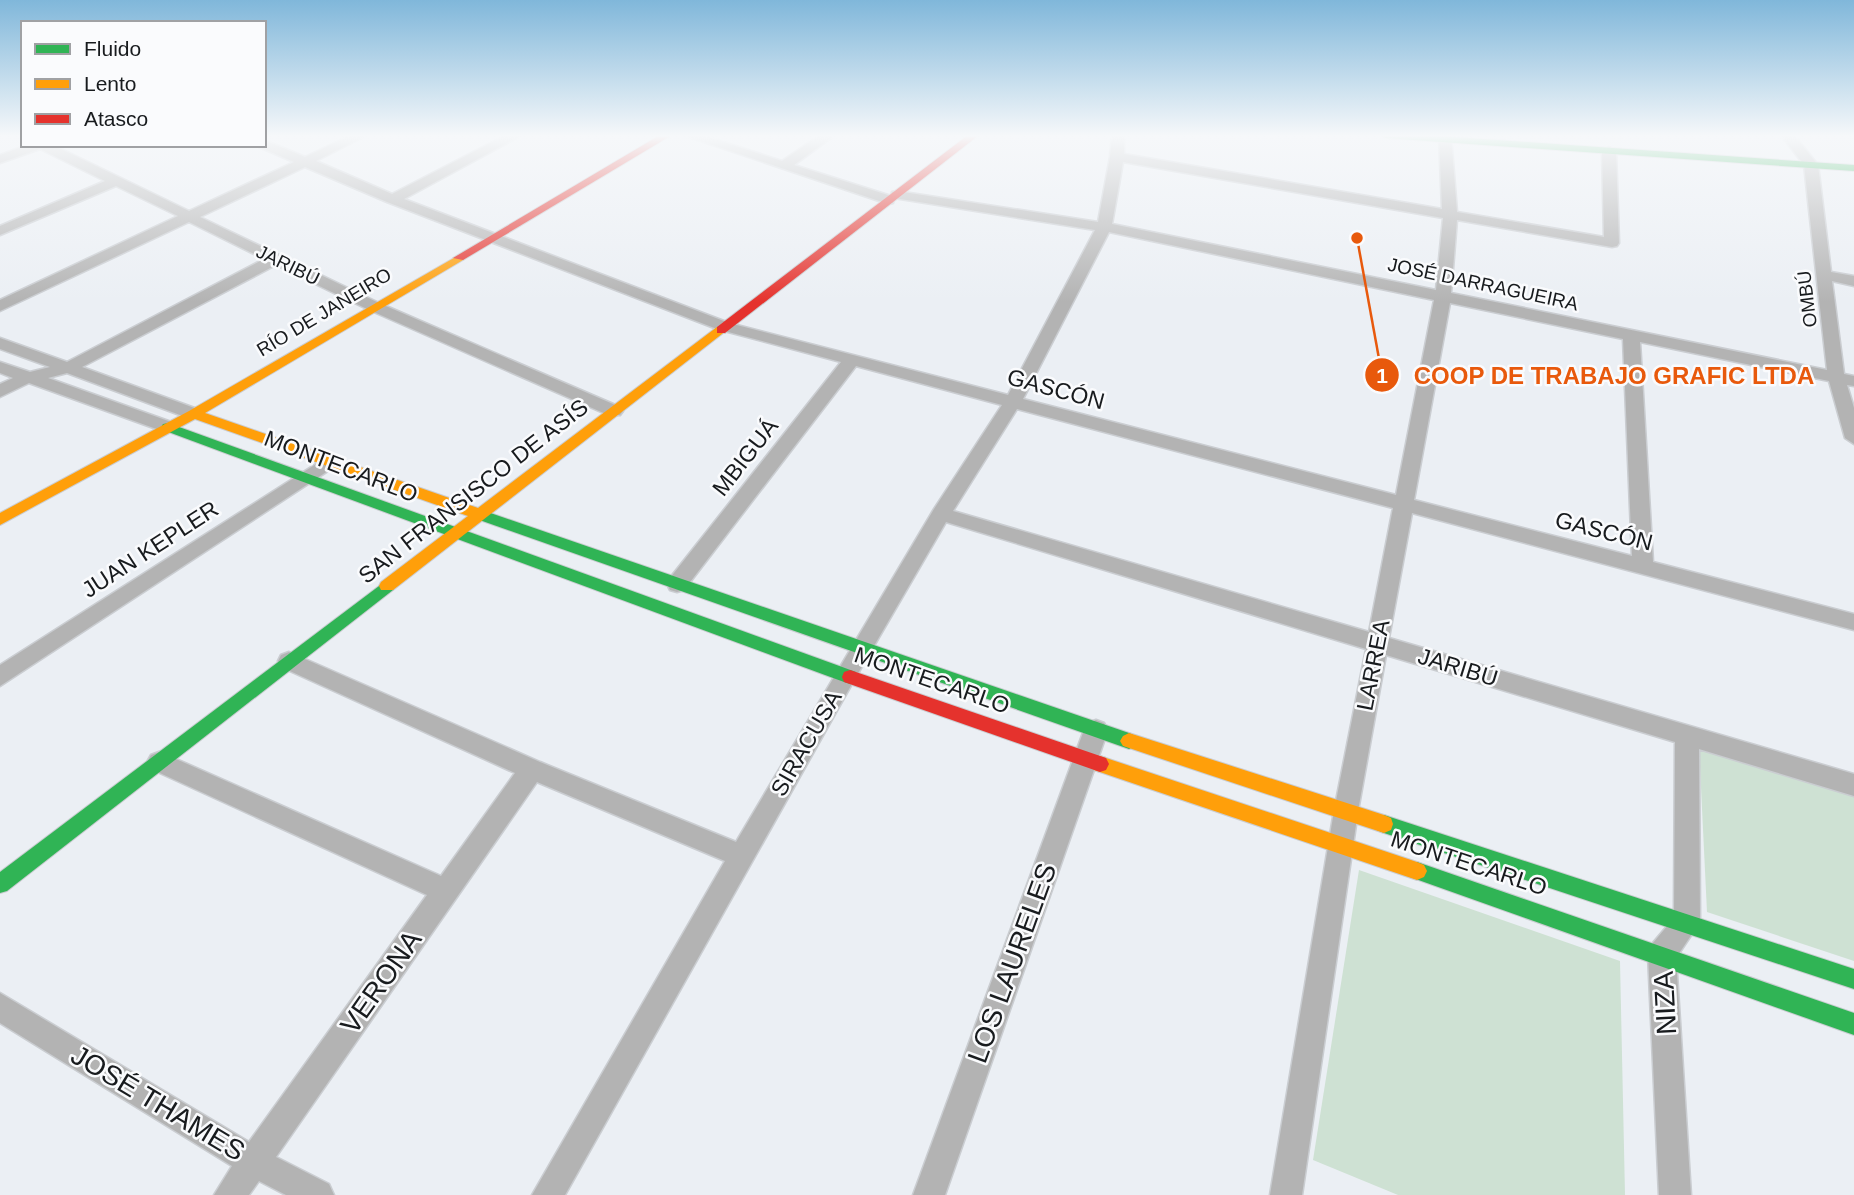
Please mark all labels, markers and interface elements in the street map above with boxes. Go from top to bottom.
legend [21,21,266,147]
text: Fluido [84,37,141,60]
text: Lento [84,72,137,95]
text: Atasco [84,107,148,130]
street label: JARIBÚ [253,241,323,289]
street label: JOSÉ DARRAGUEIRA [1386,254,1581,315]
street label: RÍO DE JANEIRO [253,264,395,360]
street label: OMBÚ [1793,269,1821,329]
callout: COOP DE TRABAJO GRAFIC LTDA [1365,353,1828,398]
text: COOP DE TRABAJO GRAFIC LTDA [1414,362,1814,389]
street label: GASCÓN [1004,364,1108,414]
text: 1 [1376,364,1388,387]
street label: SAN FRANSISCO DE ASÍS [353,393,593,589]
street label: MBIGUÁ [707,413,784,501]
street label: MONTECARLO [261,425,421,507]
street label: JUAN KEPLER [77,495,223,603]
street label: GASCÓN [1552,506,1656,556]
street label: LARREA [1351,617,1395,713]
street label: MONTECARLO [851,641,1013,719]
street label: JARIBÚ [1415,643,1501,691]
street label: SIRACUSA [765,685,847,800]
street label: MONTECARLO [1388,826,1550,900]
street label: LOS LAURELES [962,859,1062,1067]
street label: VERONA [334,924,428,1039]
street label: NIZA [1648,970,1682,1036]
street label: JOSÉ THAMES [66,1039,250,1167]

